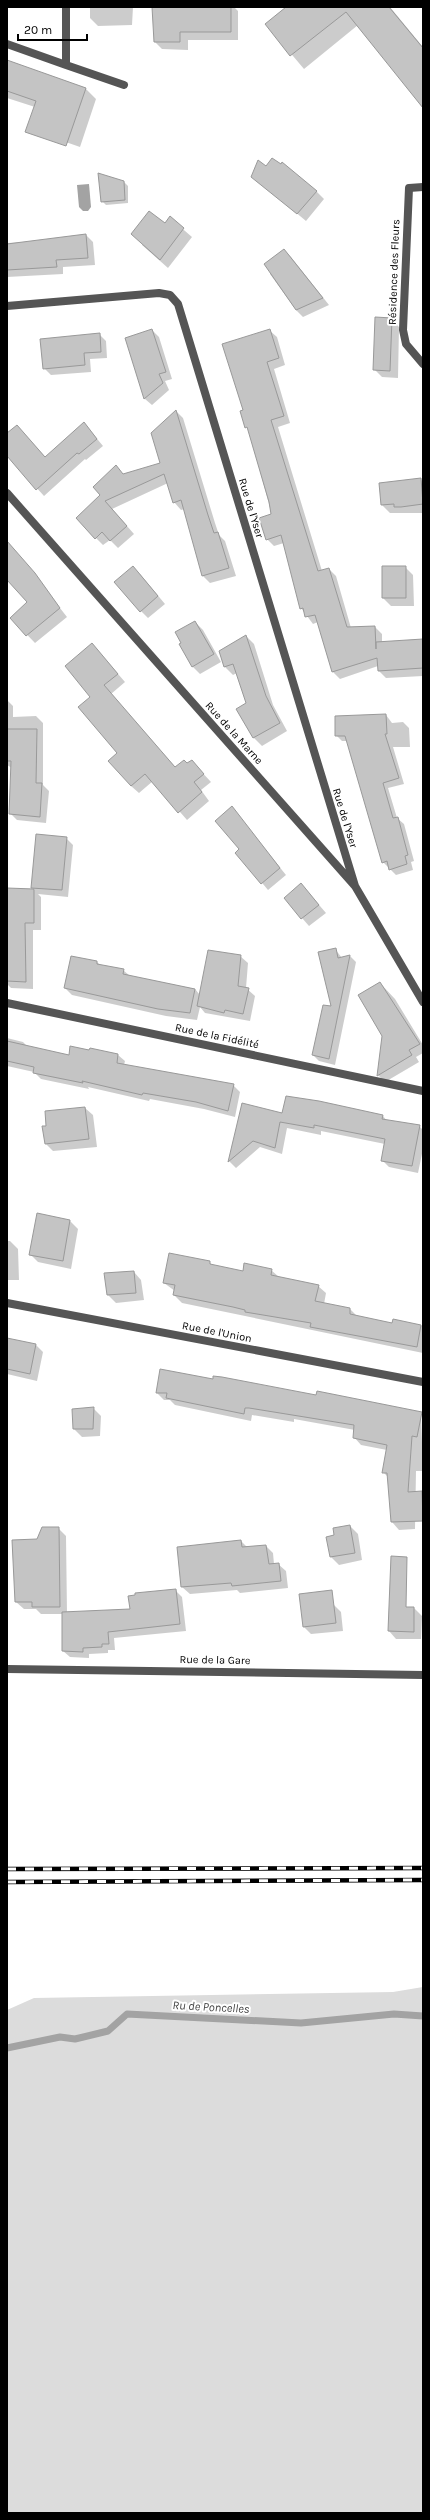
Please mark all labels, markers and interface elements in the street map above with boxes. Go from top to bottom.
scale bar [18,16,87,42]
text: 20 m [24,23,52,37]
street label: Résidence des Fleurs [386,219,402,325]
street label: Rue de l'Yser [236,477,266,539]
street label: Rue de la Marne [202,699,266,767]
street label: Rue de l'Yser [330,787,360,849]
street label: Rue de la Fidélité [174,1021,261,1051]
street label: Rue de l'Union [181,1319,253,1345]
street label: Rue de la Gare [179,1653,251,1667]
water label: Ru de Poncelles [172,1998,250,2016]

